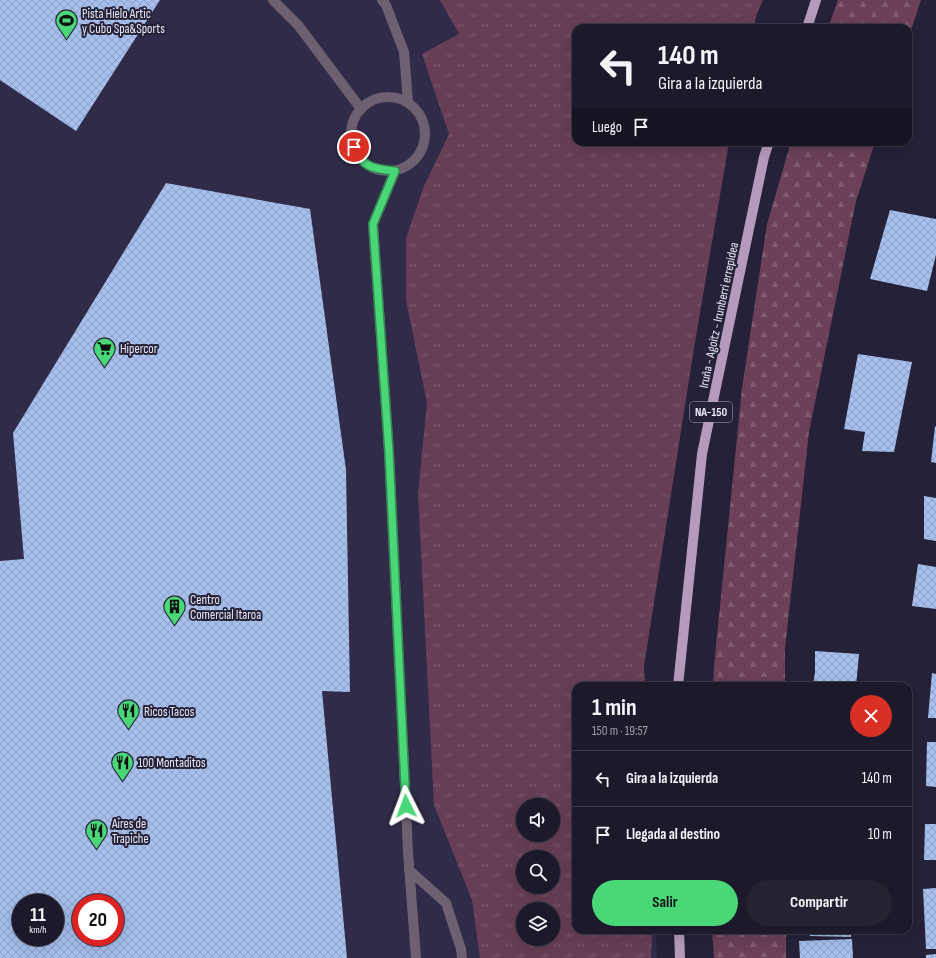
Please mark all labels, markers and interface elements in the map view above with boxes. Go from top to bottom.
place label: Pista Hielo Artic y Cubo Spa&Sports [82,6,165,37]
sports icon: Pista Hielo Artic y Cubo Spa&Sports [54,7,80,40]
text: 140 m [658,39,719,72]
icon: left [592,40,644,92]
text: Gira a la izquierda [658,73,762,94]
icon: arrive [630,116,652,138]
text: Luego [592,118,622,137]
pin [337,130,371,164]
icon: arrive [343,136,365,158]
street label: Iruña - Agoitz - Irunberri errepidea [696,241,742,390]
supermarket icon: Hipercor [91,335,117,368]
place label: Hipercor [120,341,158,357]
road number: NA-150 [690,402,732,422]
place label: Centro Comercial Itaroa [190,592,261,623]
building icon: Centro Comercial Itaroa [161,593,187,626]
text: 1 min [592,693,637,722]
button: close [850,695,892,737]
restaurant icon: Ricos Tacos [115,698,141,731]
place label: Ricos Tacos [144,704,195,720]
text: 150 m · 19:57 [592,723,648,739]
restaurant icon: 100 Montaditos [109,749,135,782]
place label: 100 Montaditos [138,755,206,771]
icon: left [592,768,614,790]
text: Gira a la izquierda [626,769,718,788]
text: 140 m [862,769,892,788]
position arrow [385,785,427,827]
map controls [516,798,560,946]
button: sound [516,798,560,842]
place label: Aires de Trapiche [111,816,149,847]
restaurant icon: Aires de Trapiche [84,817,110,850]
icon: arrive [592,824,614,846]
text: Llegada al destino [626,825,720,844]
text: 10 m [868,825,892,844]
button: search [516,850,560,894]
button: Salir [592,880,738,926]
button: Compartir [746,880,892,926]
speed limit sign: 20 [72,894,124,946]
button: layers [516,902,560,946]
text: 11 [30,903,46,927]
text: km/h [29,924,47,936]

